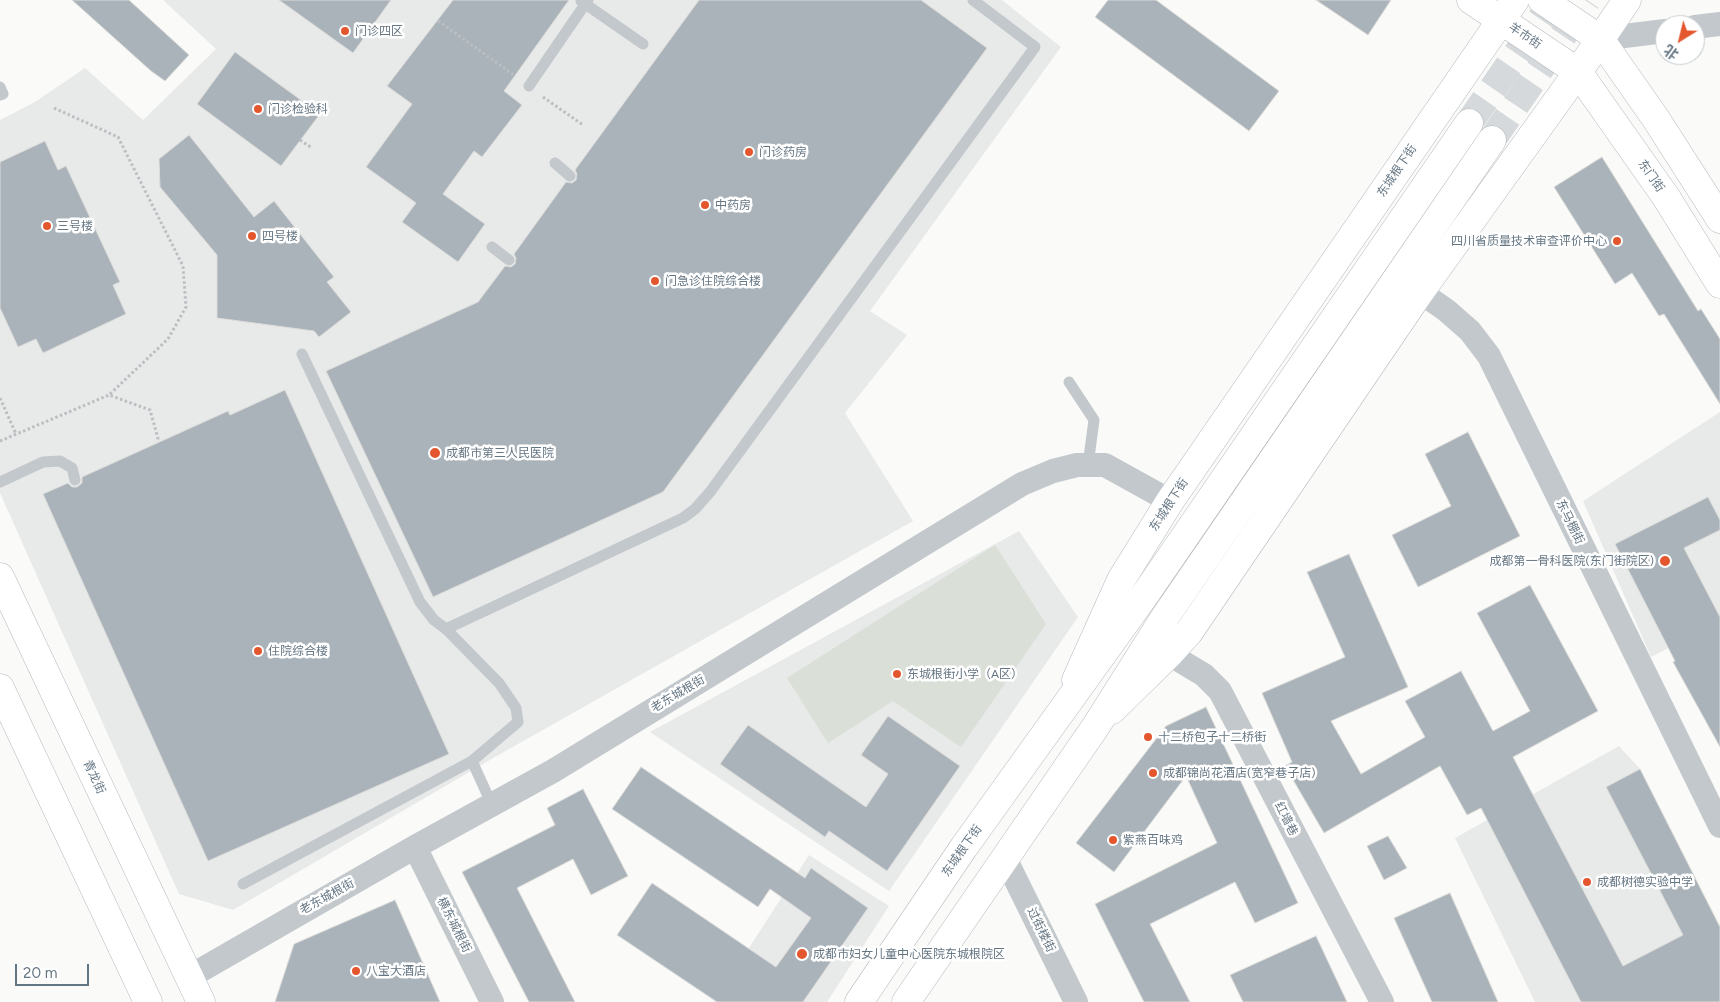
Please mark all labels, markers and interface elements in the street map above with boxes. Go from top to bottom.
north arrow [1655,15,1705,65]
street label: 羊市街 [1506,20,1544,52]
place label: 门诊四区 [355,24,403,38]
marker: 门诊四区 [339,25,351,37]
text: 北 [1661,41,1682,63]
place label: 门诊检验科 [268,102,328,116]
marker: 门诊检验科 [252,103,264,115]
street label: 东城根下街 [1374,142,1420,200]
place label: 门诊药房 [759,145,807,159]
marker: 门诊药房 [743,146,755,158]
street label: 东门街 [1635,157,1667,195]
place label: 中药房 [715,198,751,212]
marker: 中药房 [699,199,711,211]
place label: 三号楼 [57,219,93,233]
marker: 三号楼 [41,220,53,232]
place label: 四号楼 [262,229,298,243]
marker: 四号楼 [246,230,258,242]
place label: 四川省质量技术审查评价中心 [1451,234,1607,248]
marker: 四川省质量技术审查评价中心 [1611,235,1623,247]
place label: 门急诊住院综合楼 [665,274,761,288]
marker: 门急诊住院综合楼 [649,275,661,287]
marker: 成都市第三人民医院 [428,446,442,460]
place label: 成都市第三人民医院 [446,446,554,460]
street label: 东城根下街 [1147,476,1191,534]
street label: 东马棚街 [1553,497,1587,547]
place label: 成都第一骨科医院(东门街院区) [1490,554,1654,568]
marker: 成都第一骨科医院(东门街院区) [1658,554,1672,568]
place label: 住院综合楼 [268,644,328,658]
marker: 住院综合楼 [252,645,264,657]
place label: 东城根街小学（A区） [907,667,1023,681]
marker: 东城根街小学（A区） [891,668,903,680]
street label: 老东城根街 [649,672,707,716]
place label: 十二桥包子十二桥街 [1158,730,1266,744]
marker: 十二桥包子十二桥街 [1142,731,1154,743]
street label: 青龙街 [80,758,108,796]
place label: 成都锦尚花酒店(宽窄巷子店) [1163,766,1315,780]
marker: 成都锦尚花酒店(宽窄巷子店) [1147,767,1159,779]
street label: 红墙巷 [1271,800,1301,838]
street label: 东城根下街 [939,822,985,880]
place label: 紫燕百味鸡 [1123,833,1183,847]
marker: 紫燕百味鸡 [1107,834,1119,846]
place label: 成都树德实验中学 [1597,875,1693,889]
street label: 老东城根街 [297,876,357,918]
marker: 成都树德实验中学 [1581,876,1593,888]
street label: 横东城根街 [434,895,474,955]
street label: 过街楼街 [1024,905,1058,955]
marker: 成都市妇女儿童中心医院东城根院区 [795,947,809,961]
place label: 成都市妇女儿童中心医院东城根院区 [813,947,1005,961]
scale bar [18,954,91,986]
text: 20 m [23,964,57,982]
place label: 八宝大酒店 [366,964,426,978]
marker: 八宝大酒店 [350,965,362,977]

